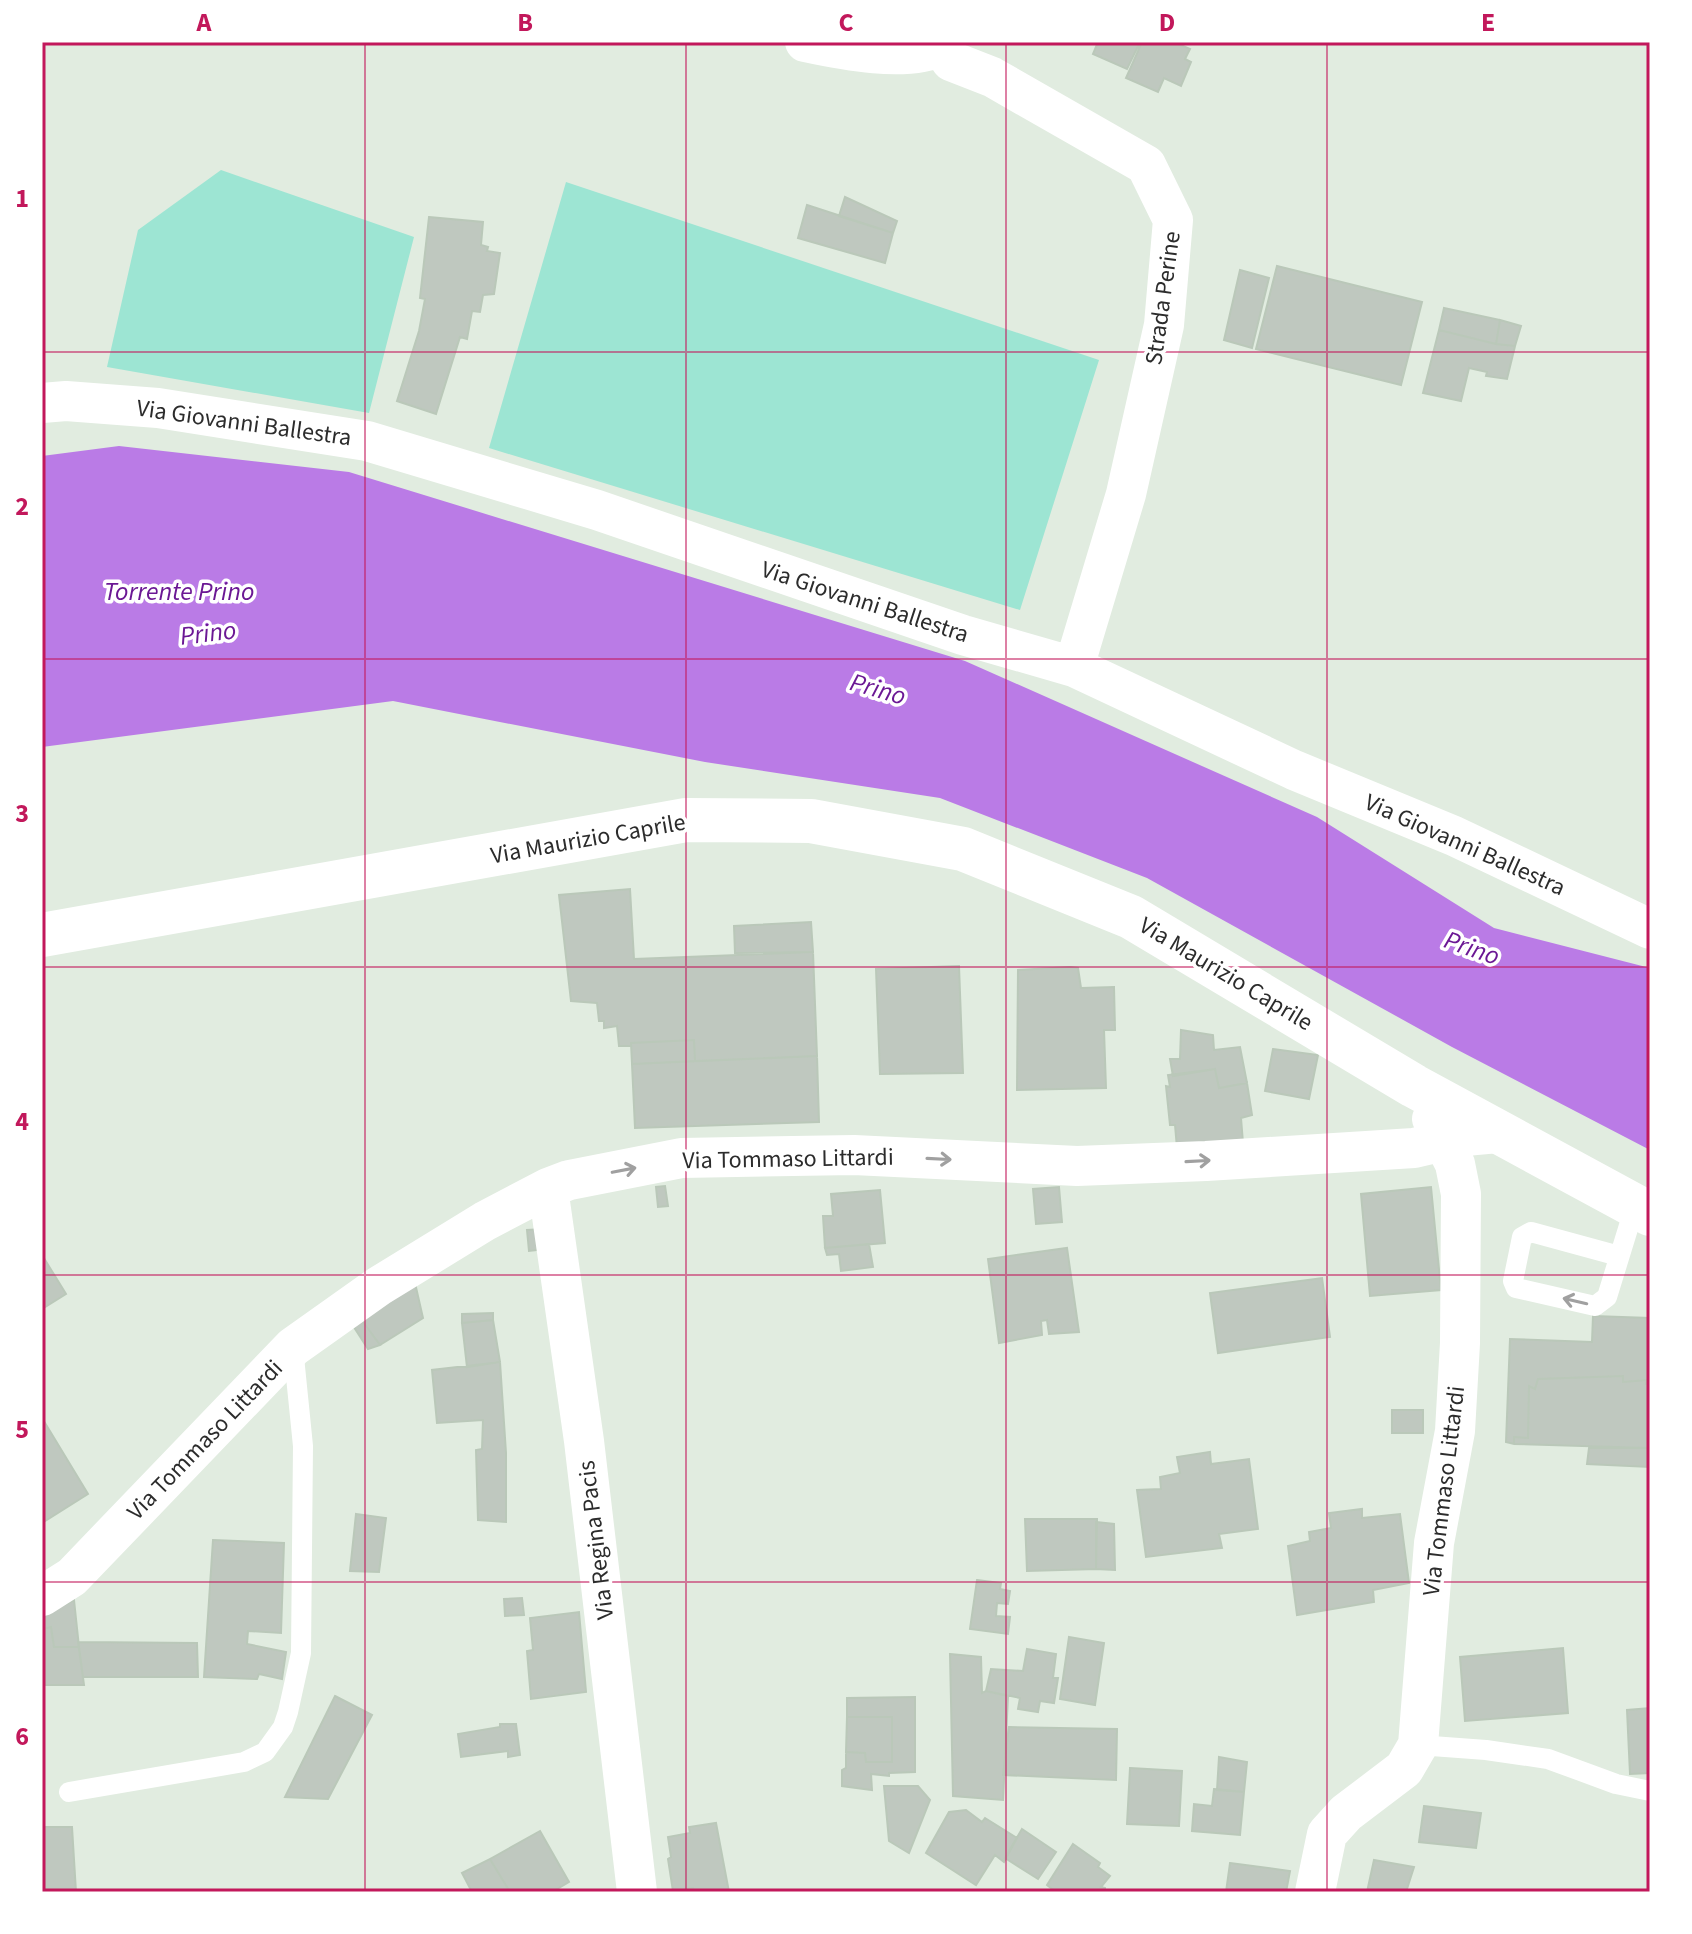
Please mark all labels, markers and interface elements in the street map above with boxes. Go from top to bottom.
text: A [196,4,213,41]
text: B [517,4,533,41]
text: C [838,4,854,41]
text: D [1159,4,1175,41]
text: E [1481,4,1495,41]
text: 1 [15,180,29,217]
street label: Strada Perine [1136,229,1190,367]
street label: Via Giovanni Ballestra [134,391,354,455]
text: 2 [15,488,29,525]
street label: Via Giovanni Ballestra [757,552,973,652]
water label: Torrente Prino [104,573,254,610]
water label: Prino [178,611,238,655]
water label: Prino [846,663,910,715]
street label: Via Giovanni Ballestra [1359,785,1571,905]
text: 3 [15,795,29,832]
street label: Via Maurizio Caprile [488,805,688,873]
street label: Via Maurizio Caprile [1132,908,1320,1040]
water label: Prino [1439,921,1505,975]
text: 4 [15,1103,29,1140]
street label: Via Tommaso Littardi [682,1140,894,1178]
one-way arrow [925,1152,952,1167]
one-way arrow [1184,1154,1211,1169]
one-way arrow [611,1161,636,1176]
one-way arrow [1563,1293,1589,1308]
street label: Via Tommaso Littardi [119,1352,291,1528]
street label: Via Tommaso Littardi [1414,1384,1474,1598]
text: 5 [15,1411,29,1448]
street label: Via Regina Pacis [569,1459,623,1621]
text: 6 [15,1718,29,1755]

